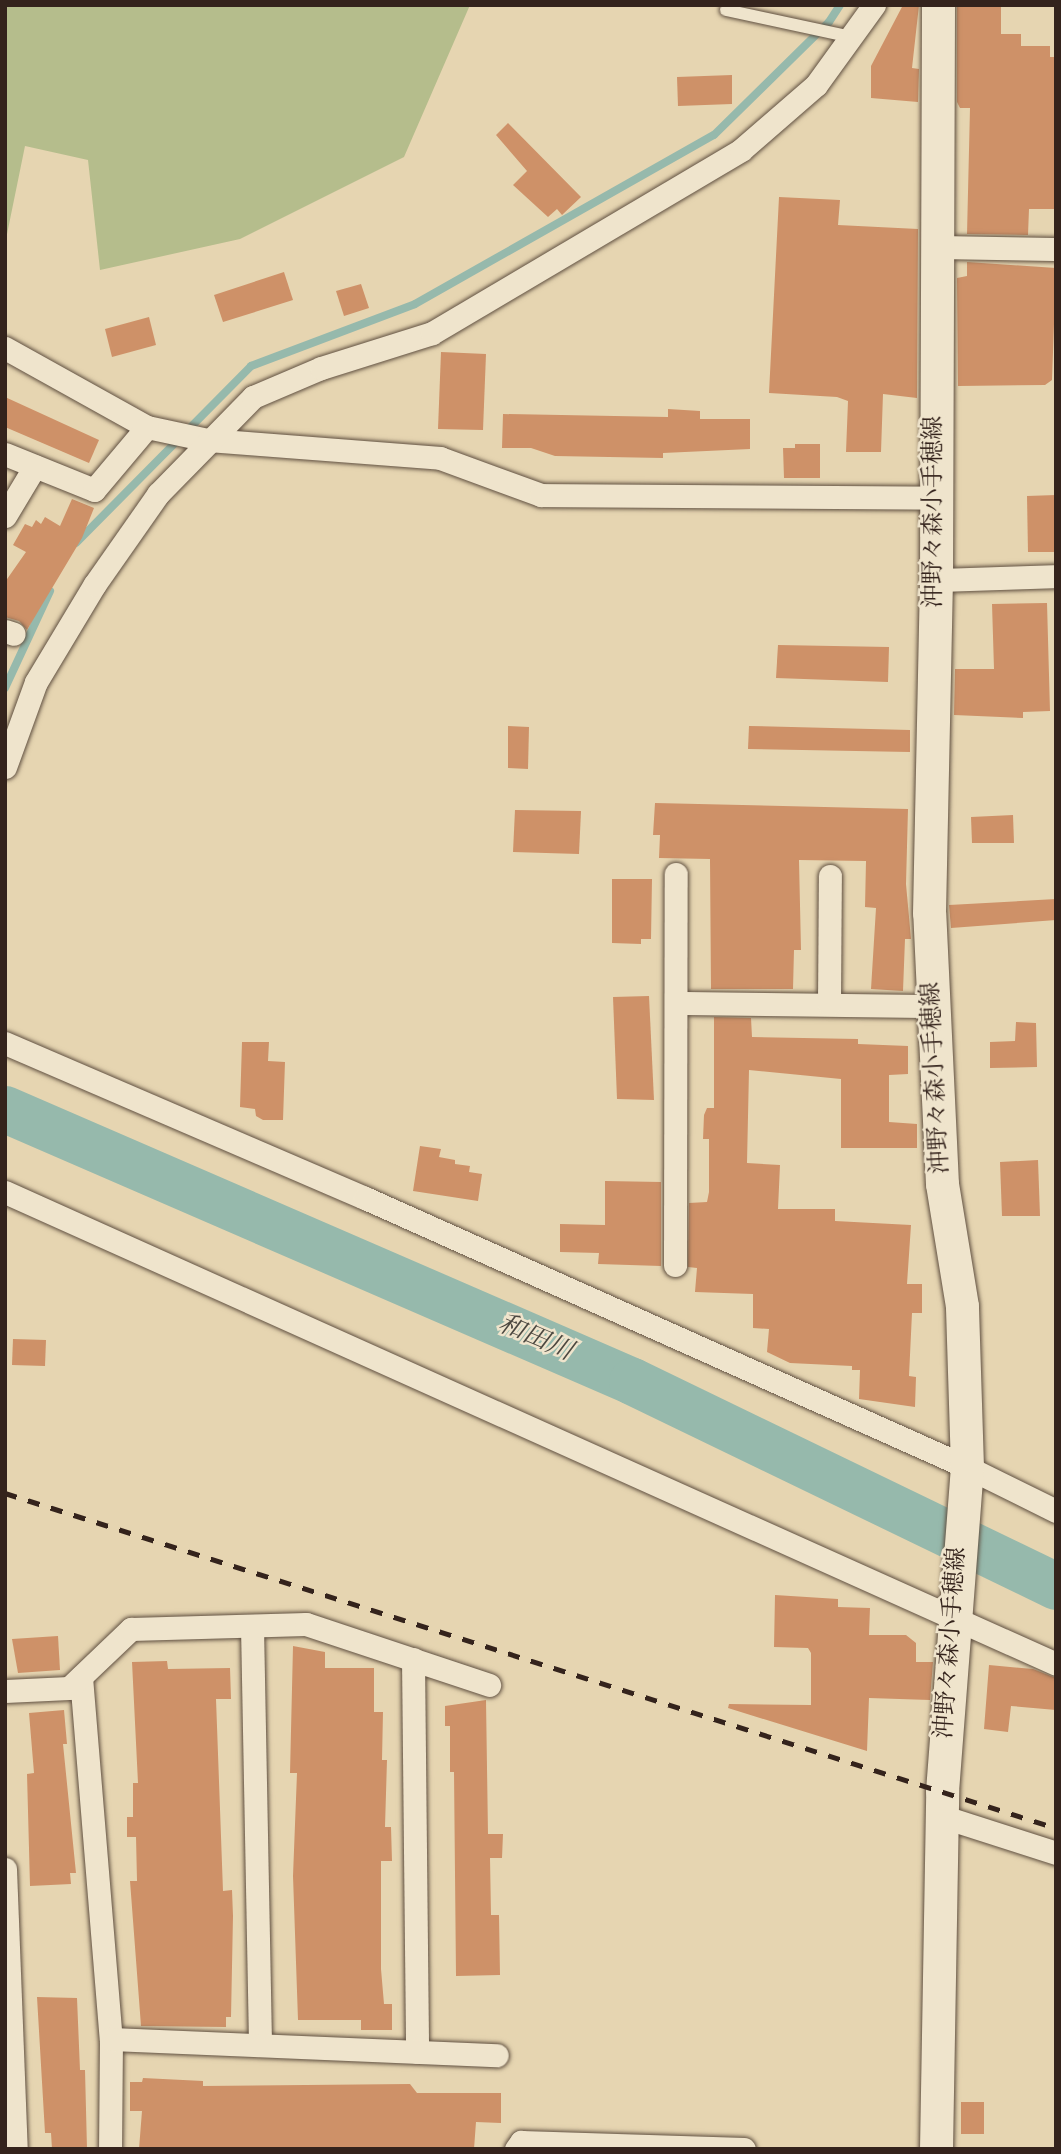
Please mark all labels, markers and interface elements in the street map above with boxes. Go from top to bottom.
street label: 沖野々森小手穂線 [921,416,949,608]
street label: 沖野々森小手穂線 [918,981,956,1175]
water label: 和田川 [493,1309,577,1369]
street label: 沖野々森小手穂線 [931,1546,973,1740]

